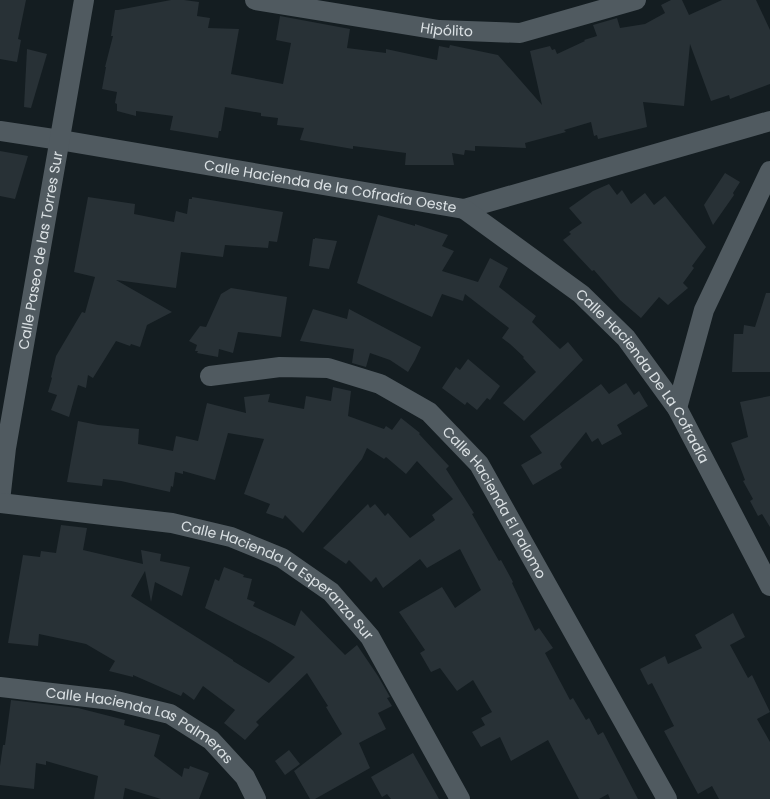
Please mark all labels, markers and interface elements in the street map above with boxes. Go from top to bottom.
street label: Hipólito [419,17,473,41]
street label: Calle Paseo de las Torres Sur [13,150,68,351]
street label: Calle Hacienda de la Cofradía Oeste [203,155,458,218]
street label: Calle Hacienda De La Cofradía [571,284,714,467]
street label: Calle Hacienda El Palomo [438,422,551,582]
street label: Calle Hacienda la Esperanza Sur [179,516,378,644]
street label: Calle Hacienda Las Palmeras [45,682,238,768]

